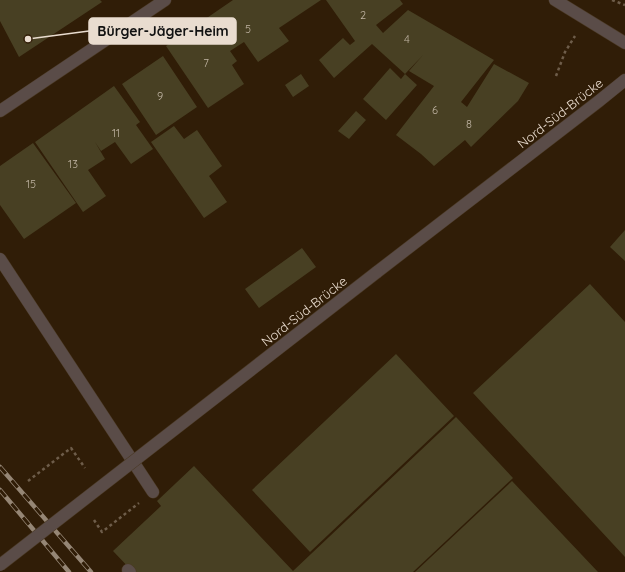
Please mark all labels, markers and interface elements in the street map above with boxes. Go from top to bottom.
house number: 2 [360,8,366,22]
callout: Bürger-Jäger-Heim [89,18,236,44]
text: Bürger-Jäger-Heim [97,22,229,40]
house number: 5 [245,22,251,36]
house number: 4 [404,32,410,46]
house number: 7 [203,56,209,70]
street label: Nord-Süd-Brücke [514,75,606,151]
house number: 9 [157,89,163,103]
house number: 6 [432,103,438,117]
house number: 8 [466,117,472,131]
house number: 11 [112,126,120,140]
house number: 13 [68,157,78,171]
house number: 15 [26,177,36,191]
street label: Nord-Süd-Brücke [258,273,350,349]

